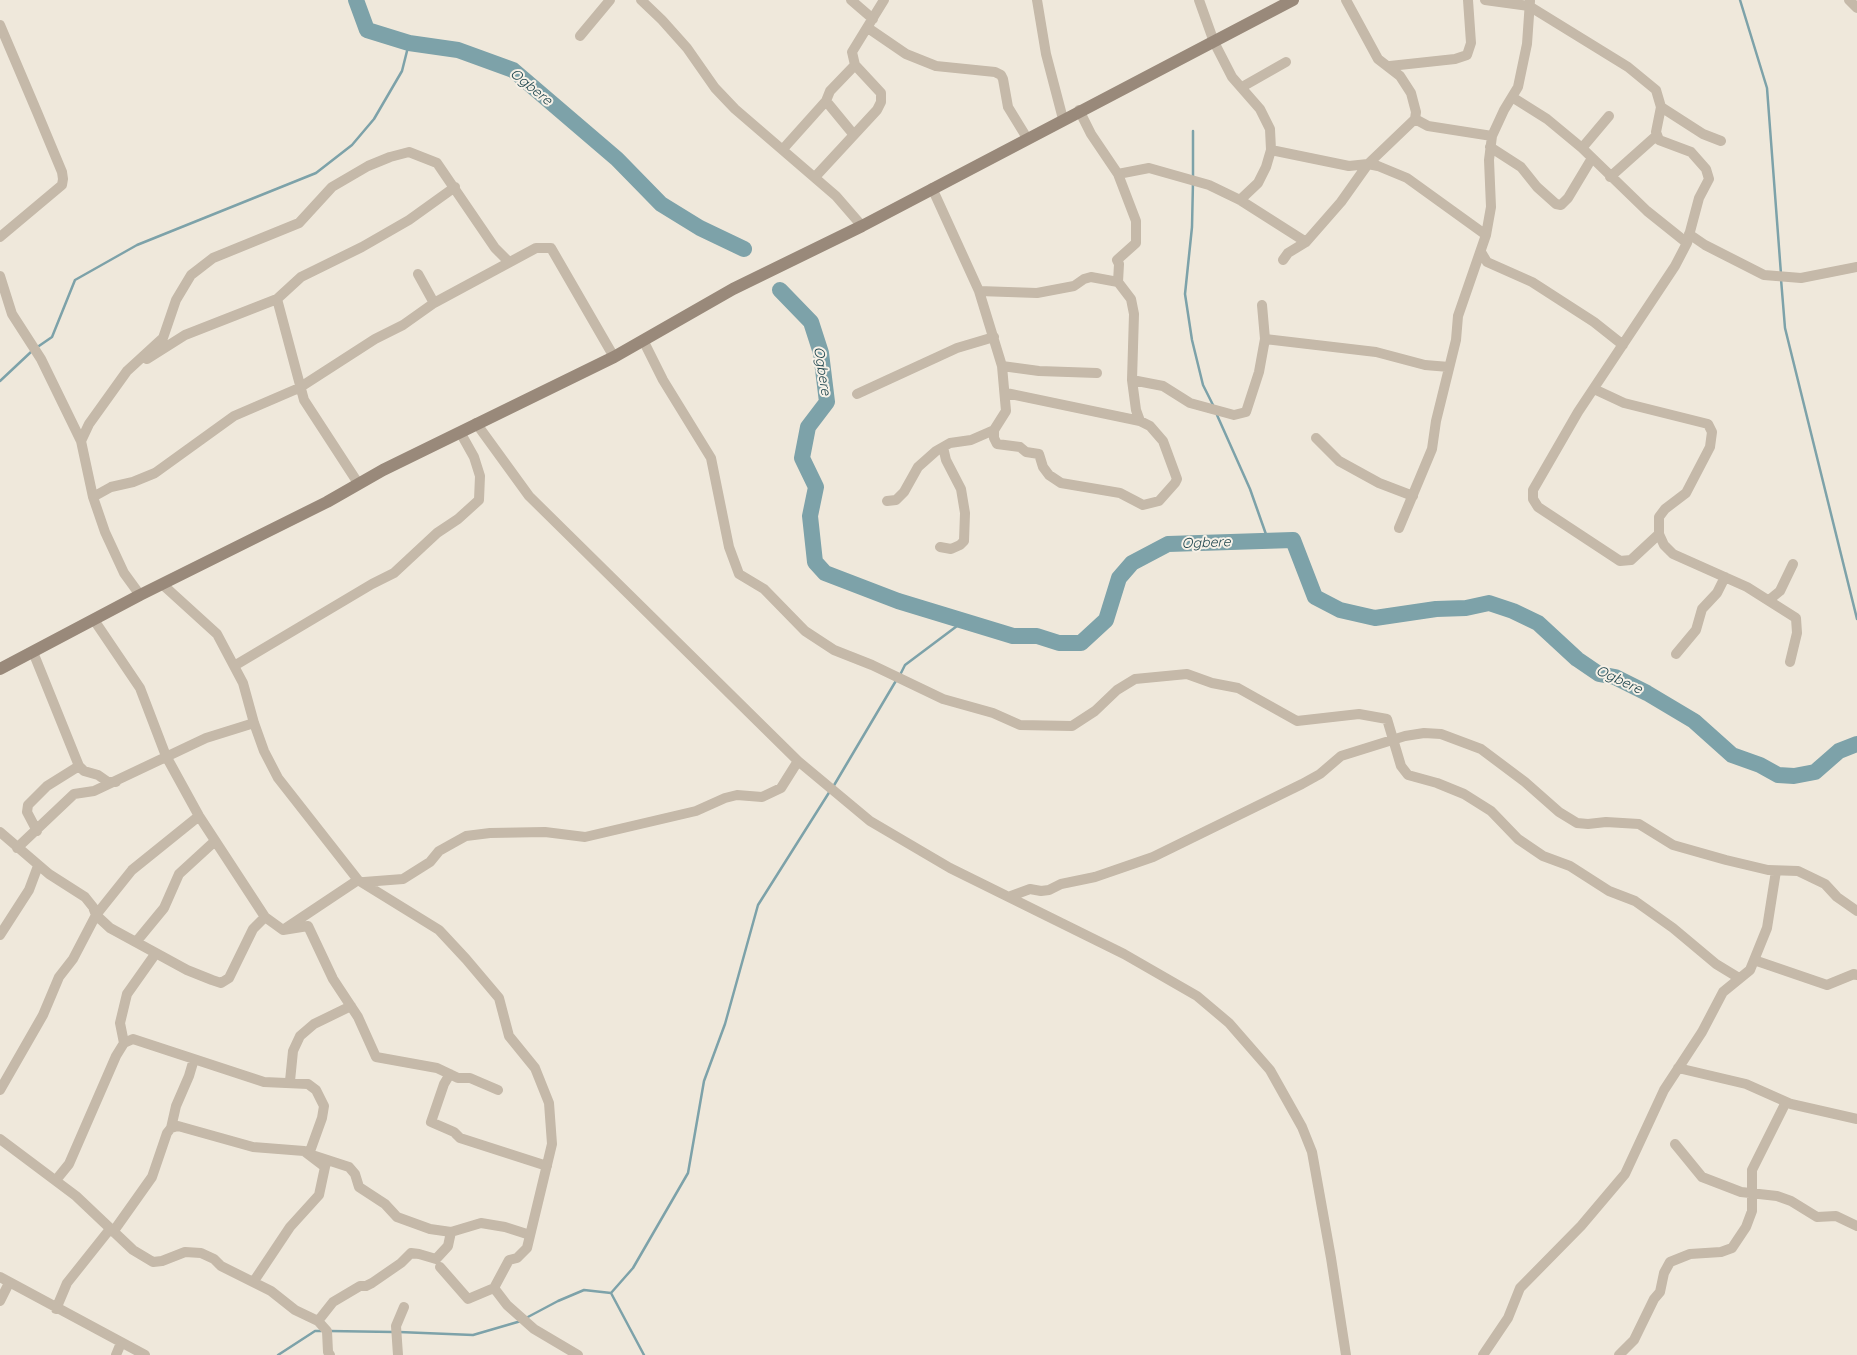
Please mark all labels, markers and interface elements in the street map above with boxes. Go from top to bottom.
water label: Ogbere [507,65,555,109]
water label: Ogbere [810,346,834,396]
water label: Ogbere [1181,534,1231,552]
water label: Ogbere [1593,662,1645,698]

